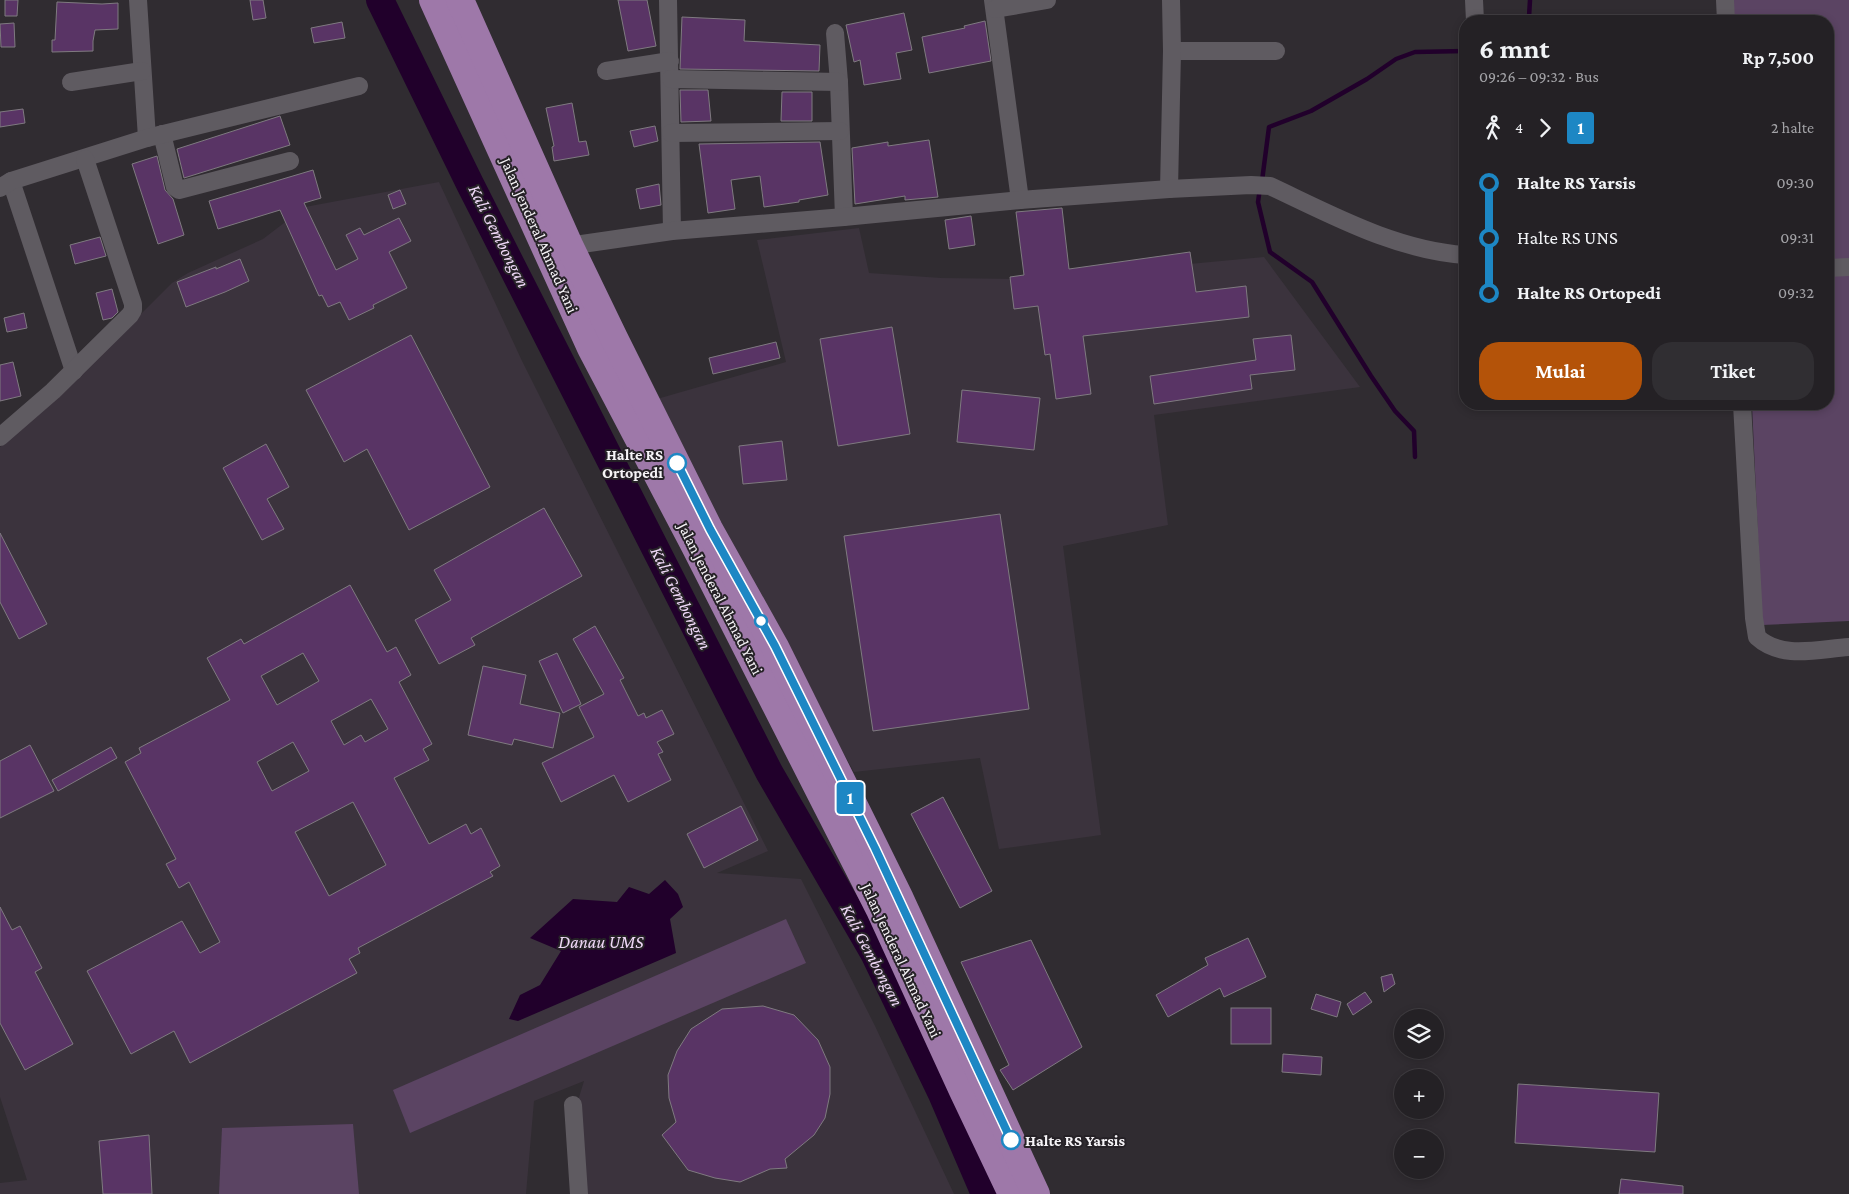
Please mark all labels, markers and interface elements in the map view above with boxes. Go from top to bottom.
text: 6 mnt [1479,33,1550,64]
text: Rp 7,500 [1742,47,1814,68]
text: 09:26 – 09:32 · Bus [1479,68,1599,85]
icon: walk [1479,114,1507,142]
icon: forward [1531,114,1559,142]
text: 1 [1577,118,1584,138]
text: 4 [1515,119,1523,136]
text: 2 halte [1771,119,1814,136]
street label: Jalan Jenderal Ahmad Yani [496,153,582,316]
text: Halte RS Yarsis [1517,172,1636,193]
text: 09:30 [1777,174,1814,191]
water label: Kali Gembongan [464,181,534,291]
text: Halte RS UNS [1517,227,1618,248]
text: 09:31 [1780,229,1814,246]
text: Halte RS Ortopedi [1517,282,1661,303]
text: 09:32 [1778,284,1814,301]
button: Mulai [1479,342,1642,400]
button: Tiket [1652,342,1814,400]
place label: Halte RS Ortopedi [602,446,663,481]
marker: Halte RS Ortopedi [667,453,687,473]
street label: Jalan Jenderal Ahmad Yani [673,518,766,677]
water label: Kali Gembongan [646,543,716,653]
unlabelled marker [754,614,768,628]
line badge: 1 [834,782,866,814]
text: 1 [847,788,853,808]
street label: Jalan Jenderal Ahmad Yani [857,879,945,1040]
water label: Kali Gembongan [837,900,907,1010]
water label: Danau UMS [558,932,644,952]
map controls [1394,1009,1444,1179]
button: layers [1394,1009,1444,1059]
button: + [1394,1069,1444,1119]
button: − [1394,1129,1444,1179]
marker: Halte RS Yarsis [1001,1130,1021,1150]
place label: Halte RS Yarsis [1025,1132,1125,1149]

